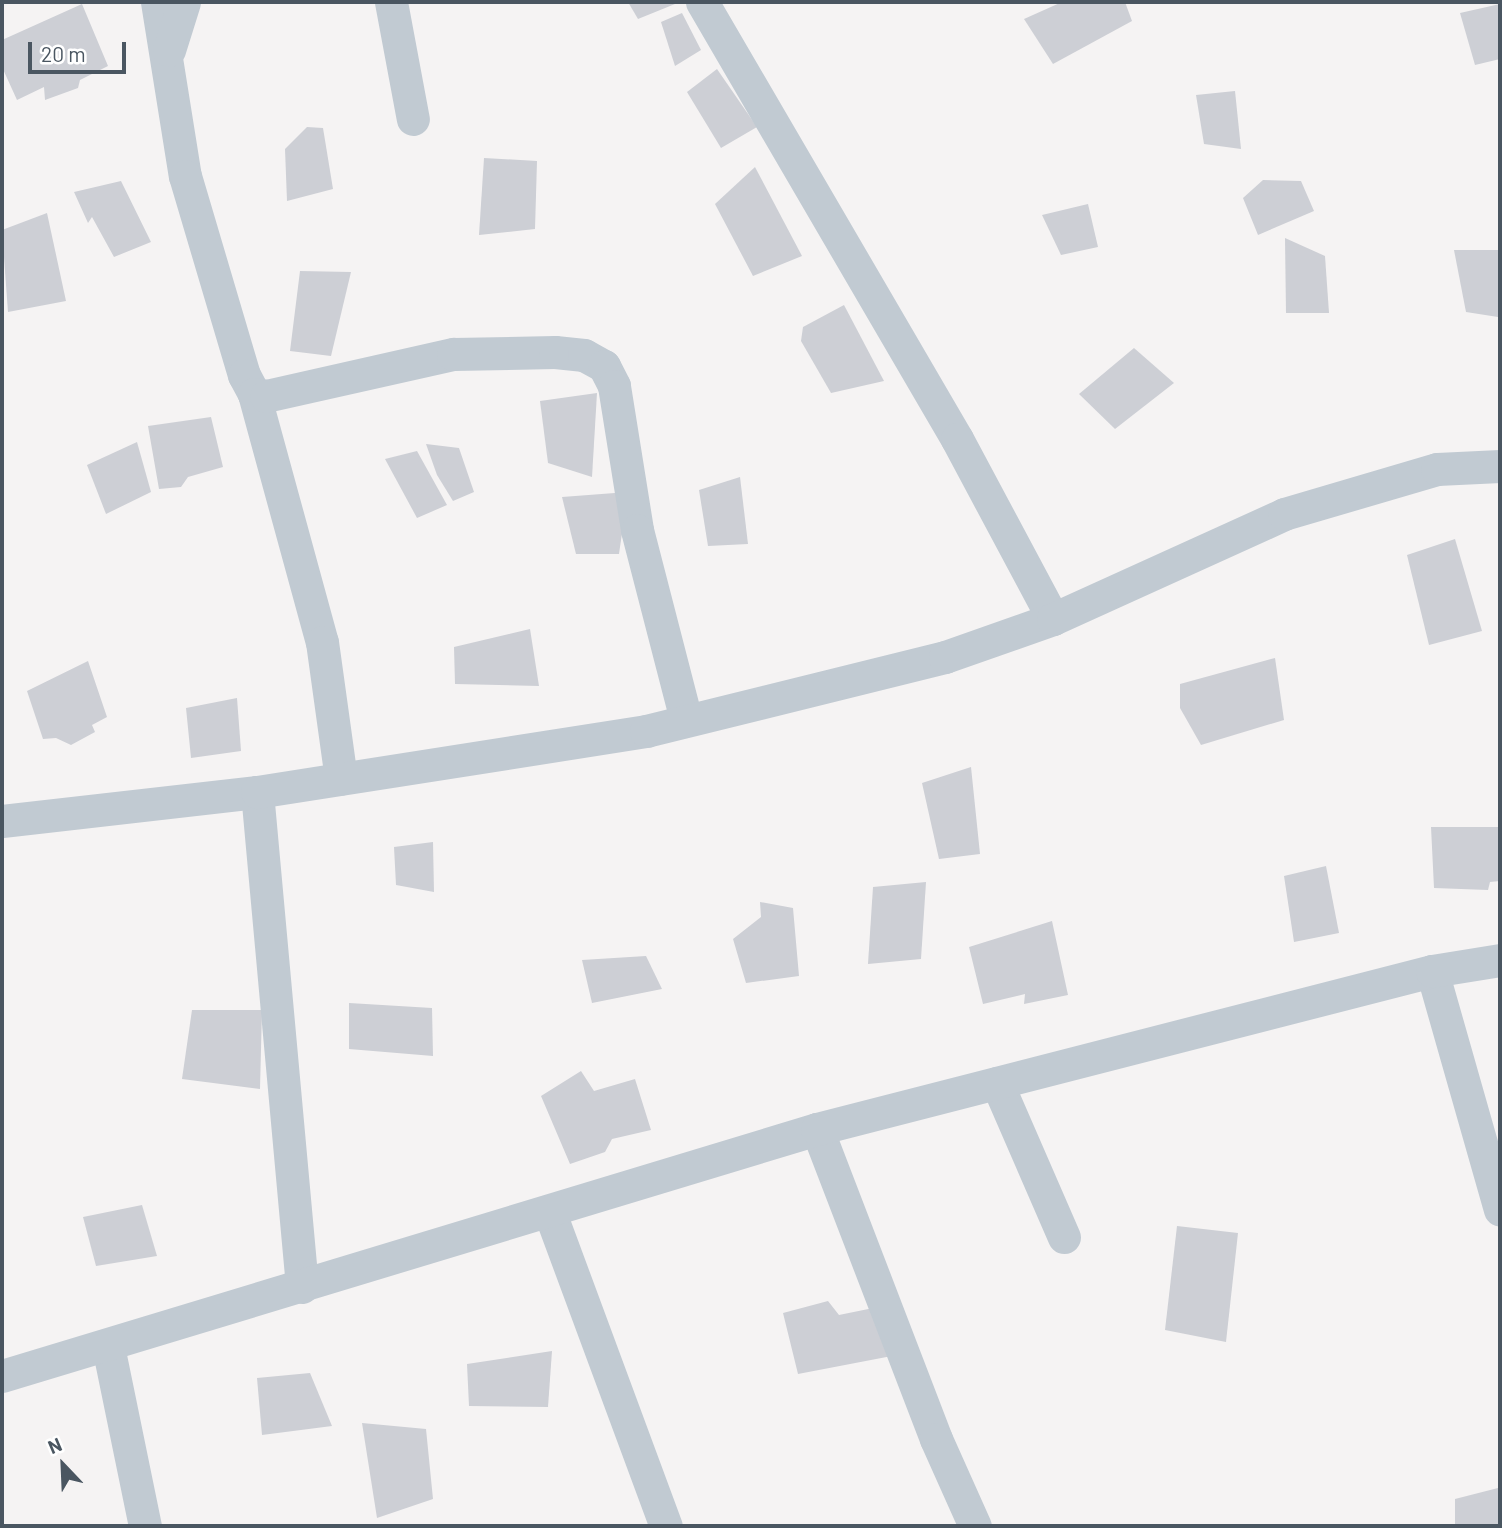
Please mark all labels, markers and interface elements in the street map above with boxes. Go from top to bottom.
scale bar [32,28,130,72]
text: 20 m [41,41,86,66]
north arrow [28,1430,98,1500]
text: N [44,1432,65,1458]

